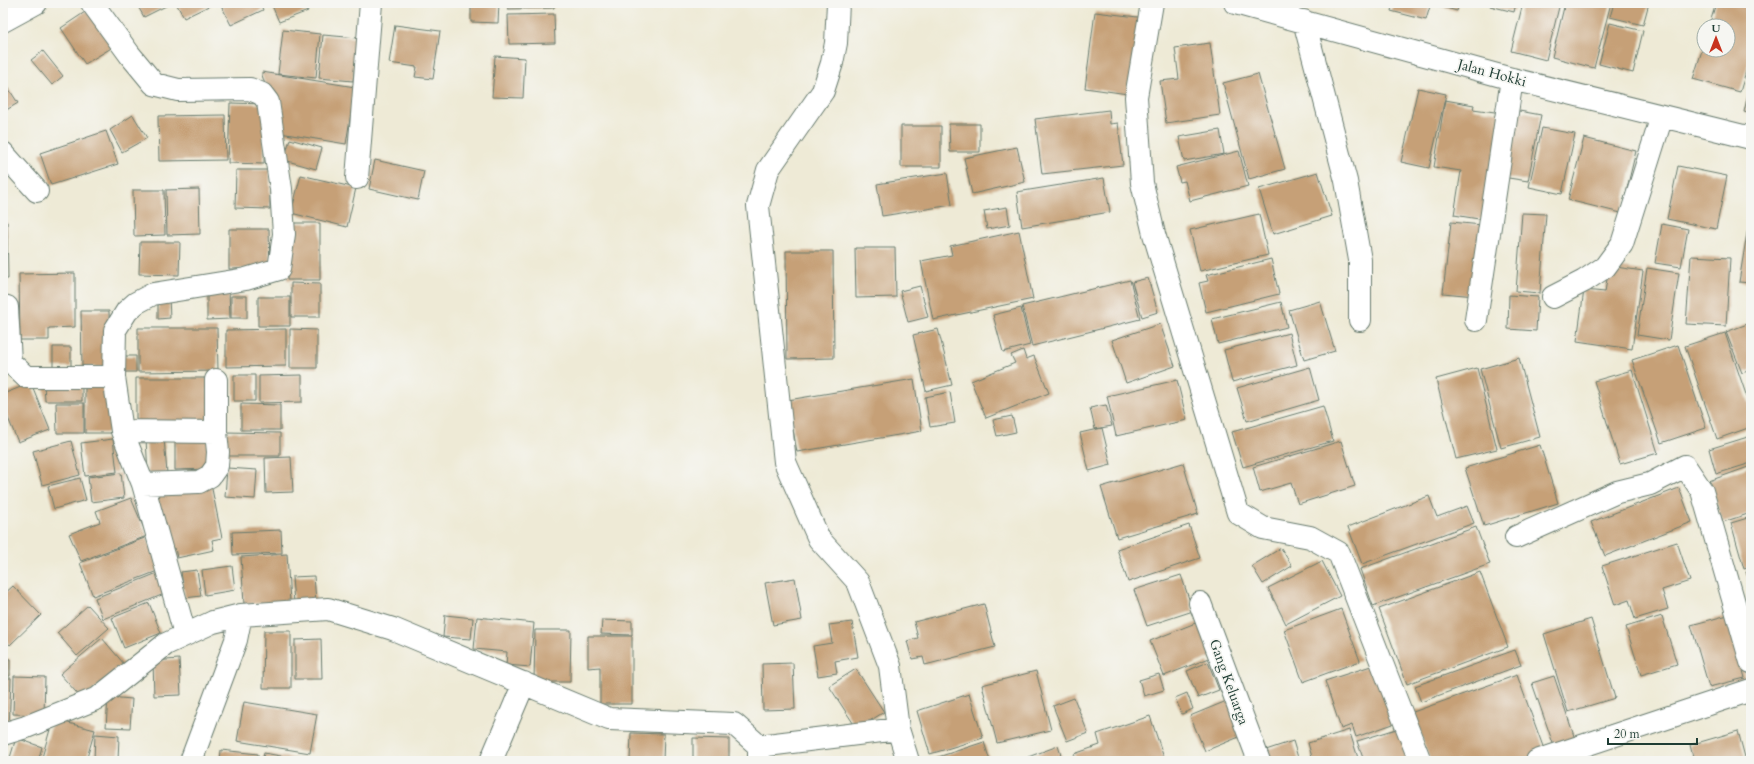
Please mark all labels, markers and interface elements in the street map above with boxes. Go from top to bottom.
north arrow [1696,18,1736,58]
text: U [1712,21,1721,36]
street label: Jalan Hokki [1454,54,1528,91]
street label: Gang Keluarga [1205,637,1253,727]
scale bar [1608,720,1697,746]
text: 20 m [1614,726,1641,742]

